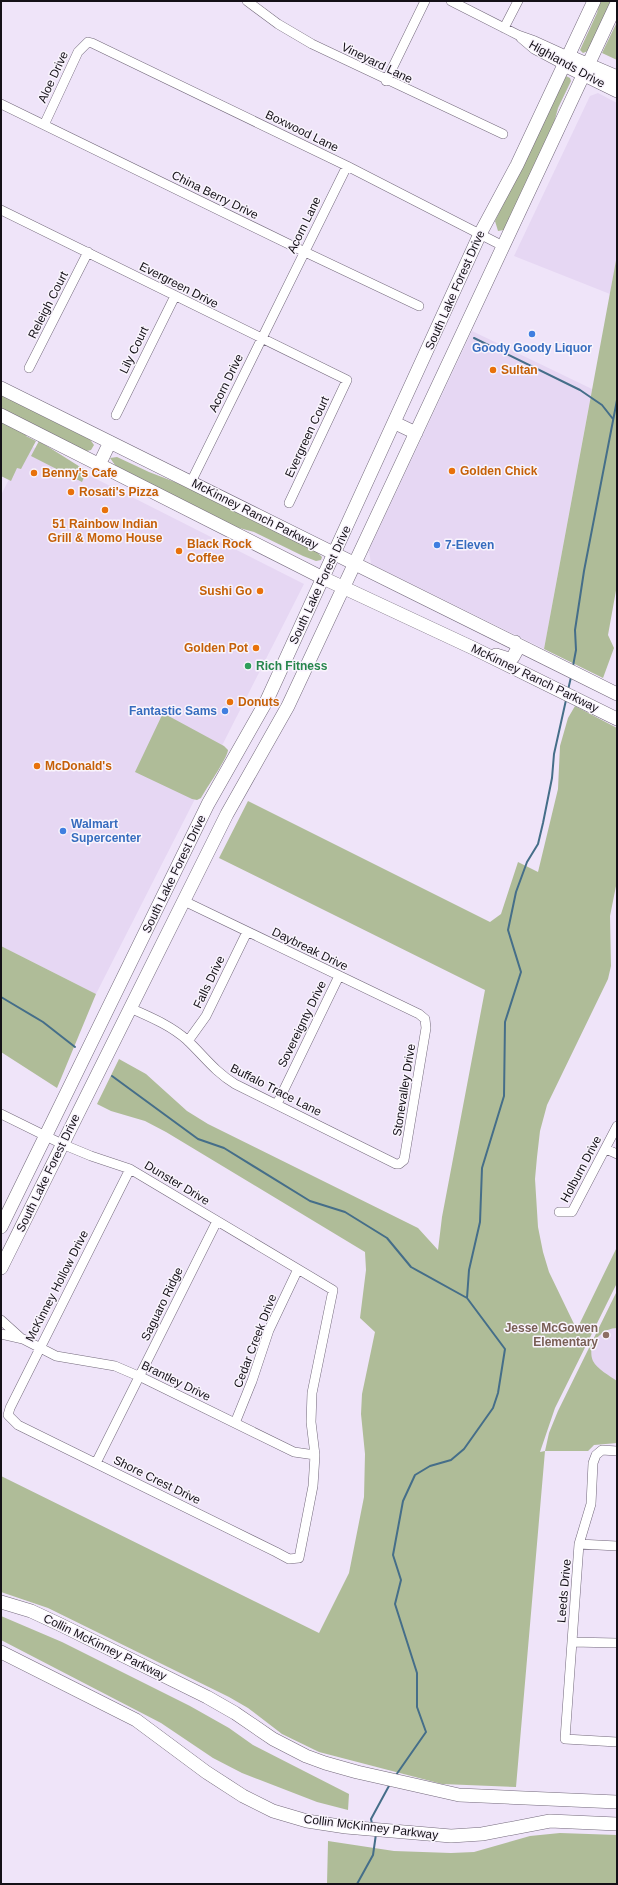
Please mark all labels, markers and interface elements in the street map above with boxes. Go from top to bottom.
street label: Highlands Drive [527,37,608,91]
street label: Vineyard Lane [339,40,415,86]
street label: Aloe Drive [35,49,71,105]
street label: Boxwood Lane [263,107,341,155]
street label: China Berry Drive [169,168,261,222]
street label: Acorn Lane [284,194,324,256]
street label: South Lake Forest Drive [422,228,488,352]
street label: Evergreen Drive [137,259,221,311]
street label: Releigh Court [25,269,71,341]
street label: Lily Court [117,324,152,376]
marker: Goody Goody Liquor [527,329,537,339]
place label: Goody Goody Liquor [472,341,592,355]
street label: Acorn Drive [206,351,246,414]
place label: Sultan [501,363,538,377]
marker: Sultan [488,365,498,375]
street label: Evergreen Court [282,394,332,480]
place label: Golden Chick [460,464,538,478]
place label: Benny's Cafe [42,466,118,480]
marker: Golden Chick [447,466,457,476]
marker: Benny's Cafe [29,468,39,478]
street label: McKinney Ranch Parkway [189,476,321,552]
place label: Rosati's Pizza [79,485,159,499]
marker: Rosati's Pizza [66,487,76,497]
marker: 51 Rainbow Indian Grill & Momo House [100,505,110,515]
place label: 51 Rainbow Indian Grill & Momo House [48,517,163,545]
street label: South Lake Forest Drive [286,523,354,647]
place label: Black Rock Coffee [187,537,252,565]
place label: 7-Eleven [445,538,494,552]
marker: 7-Eleven [432,540,442,550]
marker: Black Rock Coffee [174,546,184,556]
place label: Sushi Go [199,584,252,598]
marker: Sushi Go [255,586,265,596]
place label: Golden Pot [184,641,248,655]
street label: McKinney Ranch Parkway [469,641,601,715]
marker: Golden Pot [251,643,261,653]
place label: Rich Fitness [256,659,328,673]
marker: Rich Fitness [243,661,253,671]
place label: Donuts [238,695,280,709]
marker: Donuts [225,697,235,707]
place label: Fantastic Sams [129,704,217,718]
marker: Fantastic Sams [220,706,230,716]
place label: McDonald's [45,759,112,773]
marker: McDonald's [32,761,42,771]
street label: South Lake Forest Drive [139,812,209,935]
place label: Walmart Supercenter [71,817,141,845]
marker: Walmart Supercenter [58,826,68,836]
street label: Daybreak Drive [270,925,351,974]
street label: Falls Drive [190,953,228,1011]
street label: Sovereignty Drive [275,978,329,1070]
street label: Stonevalley Drive [390,1042,418,1137]
street label: Buffalo Trace Lane [228,1061,324,1119]
street label: South Lake Forest Drive [13,1111,83,1234]
street label: Holburn Drive [558,1133,605,1205]
street label: Dunster Drive [142,1158,212,1208]
street label: McKinney Hollow Drive [23,1228,91,1344]
street label: Saguaro Ridge [138,1265,186,1343]
street label: Cedar Creek Drive [231,1292,279,1390]
place label: Jesse McGowen Elementary [505,1321,598,1349]
marker: Jesse McGowen Elementary [601,1330,611,1340]
street label: Brantley Drive [139,1358,213,1404]
street label: Shore Crest Drive [111,1453,203,1507]
street label: Leeds Drive [554,1558,574,1624]
street label: Collin McKinney Parkway [41,1611,169,1683]
street label: Collin McKinney Parkway [303,1812,439,1842]

